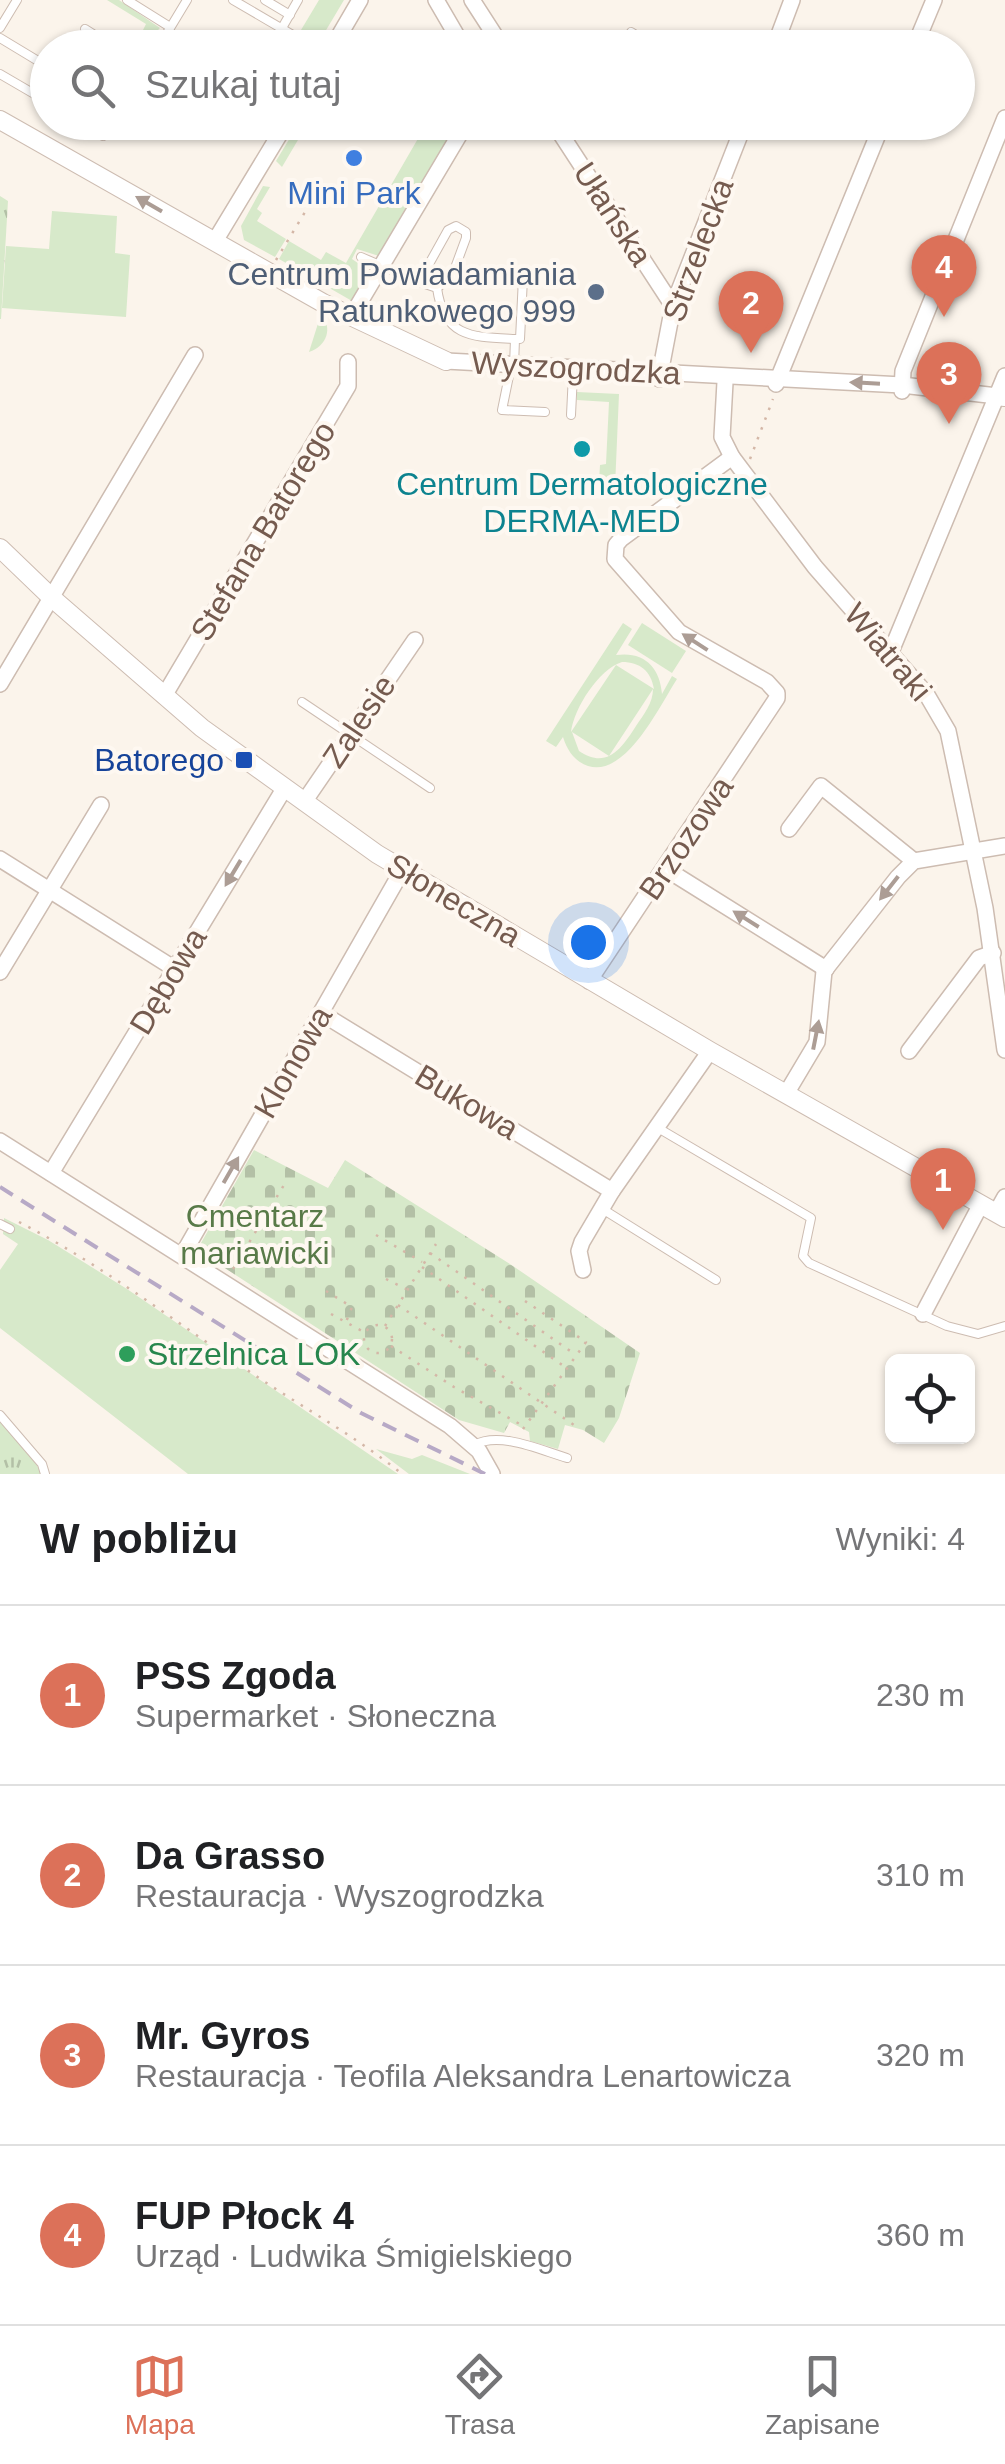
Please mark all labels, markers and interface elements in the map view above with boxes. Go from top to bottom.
search box [30,30,975,140]
icon: search [65,58,120,113]
text: Szukaj tutaj [145,64,341,106]
marker: Mini Park [343,147,365,169]
street label: Ułańska [566,156,660,272]
street label: Strzelecka [656,173,741,326]
place label: Mini Park [287,175,422,211]
one-way arrow [135,196,164,213]
pin: 4 [912,234,976,317]
place label: Centrum Powiadamiania Ratunkowego 999 [227,256,576,329]
pin: 2 [718,270,784,353]
marker: Centrum Powiadamiania Ratunkowego 999 [585,281,607,303]
pin: 3 [916,342,982,424]
street label: Wyszogrodzka [470,345,682,391]
one-way arrow [849,375,881,391]
street label: Stefana Batorego [183,415,343,647]
marker: Centrum Dermatologiczne DERMA-MED [571,438,593,460]
place label: Centrum Dermatologiczne DERMA-MED [396,466,768,539]
street label: Wiatraki [837,596,939,708]
one-way arrow [681,633,708,651]
street label: Zalesie [315,668,403,774]
place label: Batorego [94,742,224,778]
marker: Batorego [233,749,255,771]
street label: Brzozowa [632,770,740,906]
street label: Słoneczna [381,846,527,954]
one-way arrow [225,859,242,887]
one-way arrow [879,875,900,901]
one-way arrow [732,910,760,928]
your location [563,917,614,968]
street label: Dębowa [122,921,214,1041]
street label: Klonowa [247,1000,339,1124]
one-way arrow [808,1019,824,1050]
street label: Bukowa [409,1057,525,1147]
pin: 1 [910,1148,976,1230]
one-way arrow [222,1156,239,1184]
park label: Cmentarz mariawicki [180,1198,330,1271]
place label: Strzelnica LOK [147,1336,360,1372]
marker: Strzelnica LOK [116,1343,138,1365]
map controls [885,1354,975,1444]
button: locate [885,1354,975,1444]
text: W pobliżu [40,1515,238,1562]
text: Wyniki: 4 [835,1521,965,1557]
text: PSS Zgoda [135,1655,336,1697]
text: 1 [64,1677,81,1713]
text: 230 m [876,1677,965,1713]
text: Supermarket · Słoneczna [135,1698,496,1734]
text: Da Grasso [135,1835,325,1877]
text: 2 [64,1857,81,1893]
text: 310 m [876,1857,965,1893]
text: Restauracja · Wyszogrodzka [135,1878,544,1914]
text: Mr. Gyros [135,2015,310,2057]
text: 3 [64,2037,81,2073]
text: 320 m [876,2037,965,2073]
text: Restauracja · Teofila Aleksandra Lenartowicza [135,2058,791,2094]
text: FUP Płock 4 [135,2195,354,2237]
text: 4 [64,2217,81,2253]
text: 360 m [876,2217,965,2253]
text: Urząd · Ludwika Śmigielskiego [135,2238,573,2274]
tab: Mapa [125,2349,195,2441]
tab: Trasa [445,2349,515,2441]
tab: Zapisane [765,2349,880,2441]

